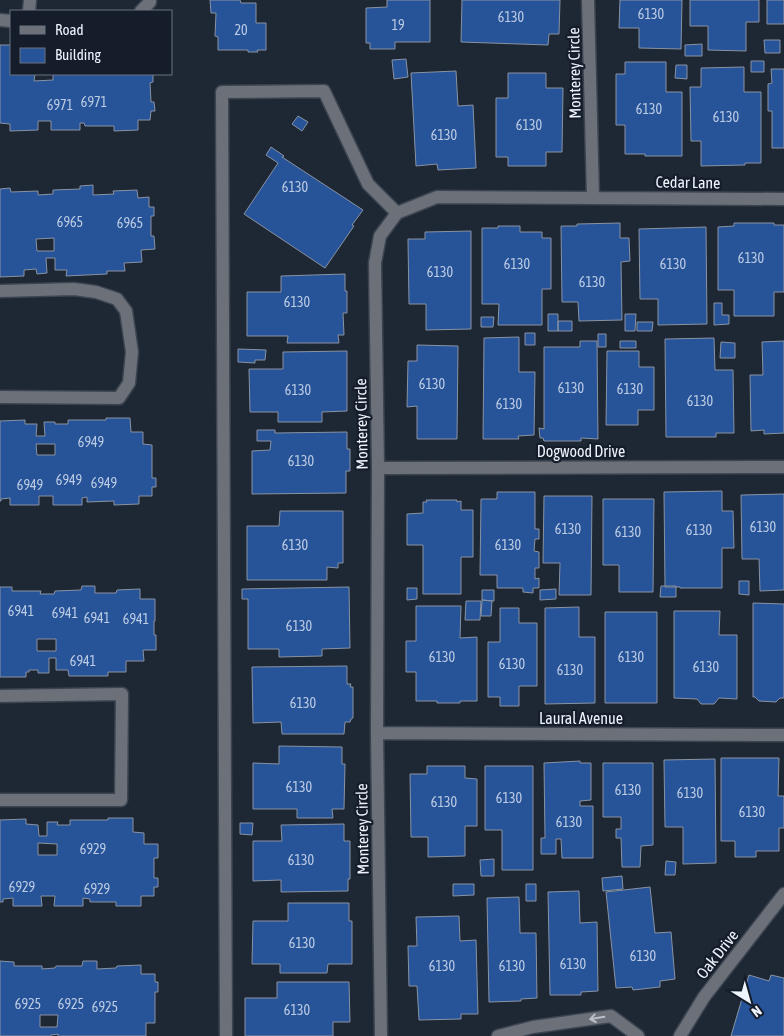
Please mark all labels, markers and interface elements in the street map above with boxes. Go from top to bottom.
house number: 6130 [638,6,665,22]
house number: 6130 [498,9,525,25]
legend [10,10,172,75]
house number: 19 [391,17,405,33]
text: Road [55,21,84,38]
house number: 20 [234,22,248,38]
street label: Monterey Circle [564,27,585,119]
text: Building [55,46,101,63]
house number: 6971 [81,94,107,110]
house number: 6971 [47,97,73,113]
house number: 6130 [636,101,663,117]
house number: 6130 [713,109,740,125]
house number: 6130 [516,117,543,133]
house number: 6130 [431,127,458,143]
street label: Cedar Lane [655,172,721,192]
house number: 6130 [282,179,309,195]
house number: 6965 [57,214,83,230]
house number: 6965 [117,215,143,231]
house number: 6130 [738,250,765,266]
house number: 6130 [504,256,531,272]
house number: 6130 [660,256,687,272]
house number: 6130 [427,264,454,280]
house number: 6130 [579,274,606,290]
house number: 6130 [284,294,311,310]
house number: 6130 [419,376,446,392]
street label: Monterey Circle [351,378,372,470]
house number: 6130 [558,380,585,396]
house number: 6130 [617,381,644,397]
house number: 6130 [285,382,312,398]
house number: 6130 [687,393,714,409]
house number: 6130 [496,396,523,412]
house number: 6949 [78,434,104,450]
street label: Dogwood Drive [537,442,625,461]
house number: 6130 [288,453,315,469]
house number: 6949 [56,472,82,488]
house number: 6949 [91,475,117,491]
house number: 6949 [17,477,43,493]
house number: 6130 [750,519,777,535]
house number: 6130 [555,521,582,537]
house number: 6130 [686,522,713,538]
house number: 6130 [615,524,642,540]
house number: 6130 [282,537,309,553]
house number: 6130 [495,537,522,553]
house number: 6941 [8,603,34,619]
house number: 6941 [52,605,78,621]
house number: 6941 [84,610,110,626]
house number: 6941 [123,611,149,627]
house number: 6130 [286,618,313,634]
house number: 6130 [429,649,456,665]
house number: 6130 [618,649,645,665]
house number: 6941 [70,653,96,669]
house number: 6130 [499,656,526,672]
house number: 6130 [693,659,720,675]
house number: 6130 [557,662,584,678]
house number: 6130 [290,695,317,711]
street label: Laural Avenue [539,709,623,727]
house number: 6130 [286,779,313,795]
house number: 6130 [615,782,642,798]
street label: Monterey Circle [352,783,373,875]
house number: 6130 [677,785,704,801]
house number: 6130 [496,790,523,806]
house number: 6130 [431,794,458,810]
house number: 6130 [739,804,766,820]
house number: 6130 [556,814,583,830]
house number: 6929 [80,841,106,857]
house number: 6130 [288,852,315,868]
house number: 6929 [9,879,35,895]
house number: 6929 [84,881,110,897]
street label: Oak Drive [692,926,742,982]
house number: 6130 [289,935,316,951]
house number: 6130 [630,948,657,964]
house number: 6130 [560,956,587,972]
house number: 6130 [429,958,456,974]
house number: 6130 [499,958,526,974]
north arrow [724,976,774,1026]
house number: 6925 [15,996,41,1012]
house number: 6925 [58,996,84,1012]
house number: 6925 [92,999,118,1015]
house number: 6130 [284,1002,311,1018]
text: N [749,1003,765,1020]
one-way arrow [589,1013,605,1023]

